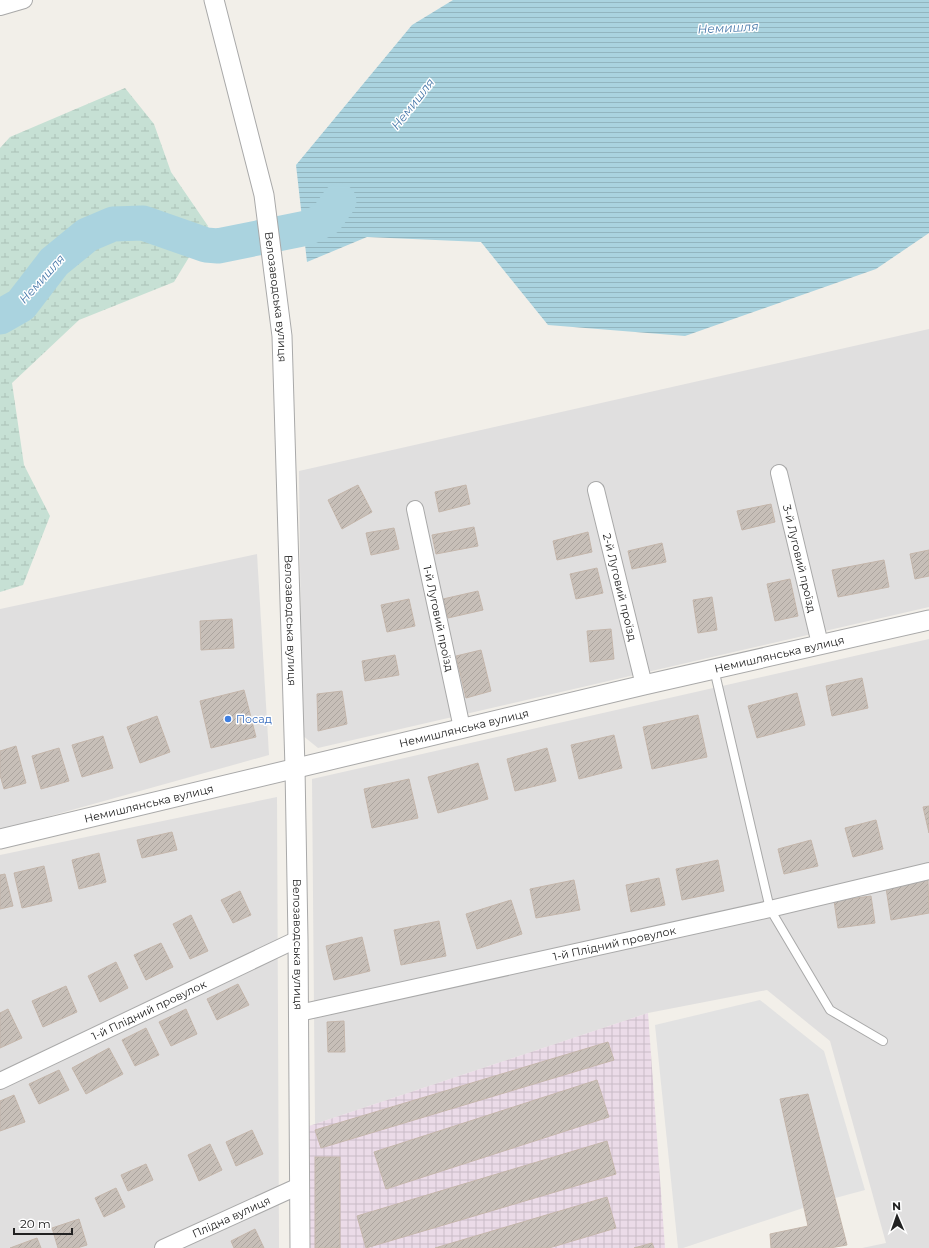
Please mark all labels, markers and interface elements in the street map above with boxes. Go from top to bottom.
water label: Немишля [697,18,759,37]
water label: Немишля [388,75,437,132]
street label: Велозаводська вулиця [262,231,290,362]
water label: Немишля [16,251,68,306]
street label: 3-й Луговий проїзд [780,503,819,614]
street label: 2-й Луговий проїзд [600,532,640,642]
street label: Велозаводська вулиця [282,555,300,686]
street label: 1-й Луговий проїзд [420,564,457,673]
street label: Немишлянська вулиця [713,633,846,676]
street label: Немишлянська вулиця [398,706,530,750]
place label: Посад [236,712,272,726]
marker: Посад [223,714,233,724]
street label: Немишлянська вулиця [83,781,215,826]
street label: Велозаводська вулиця [290,879,305,1010]
street label: 1-й Плідний провулок [552,923,678,964]
street label: 1-й Плідний провулок [89,977,209,1043]
street label: Плідна вулиця [190,1193,272,1241]
north arrow [877,1196,917,1236]
text: N [892,1199,901,1213]
scale bar [14,1210,72,1236]
text: 20 m [20,1216,51,1231]

